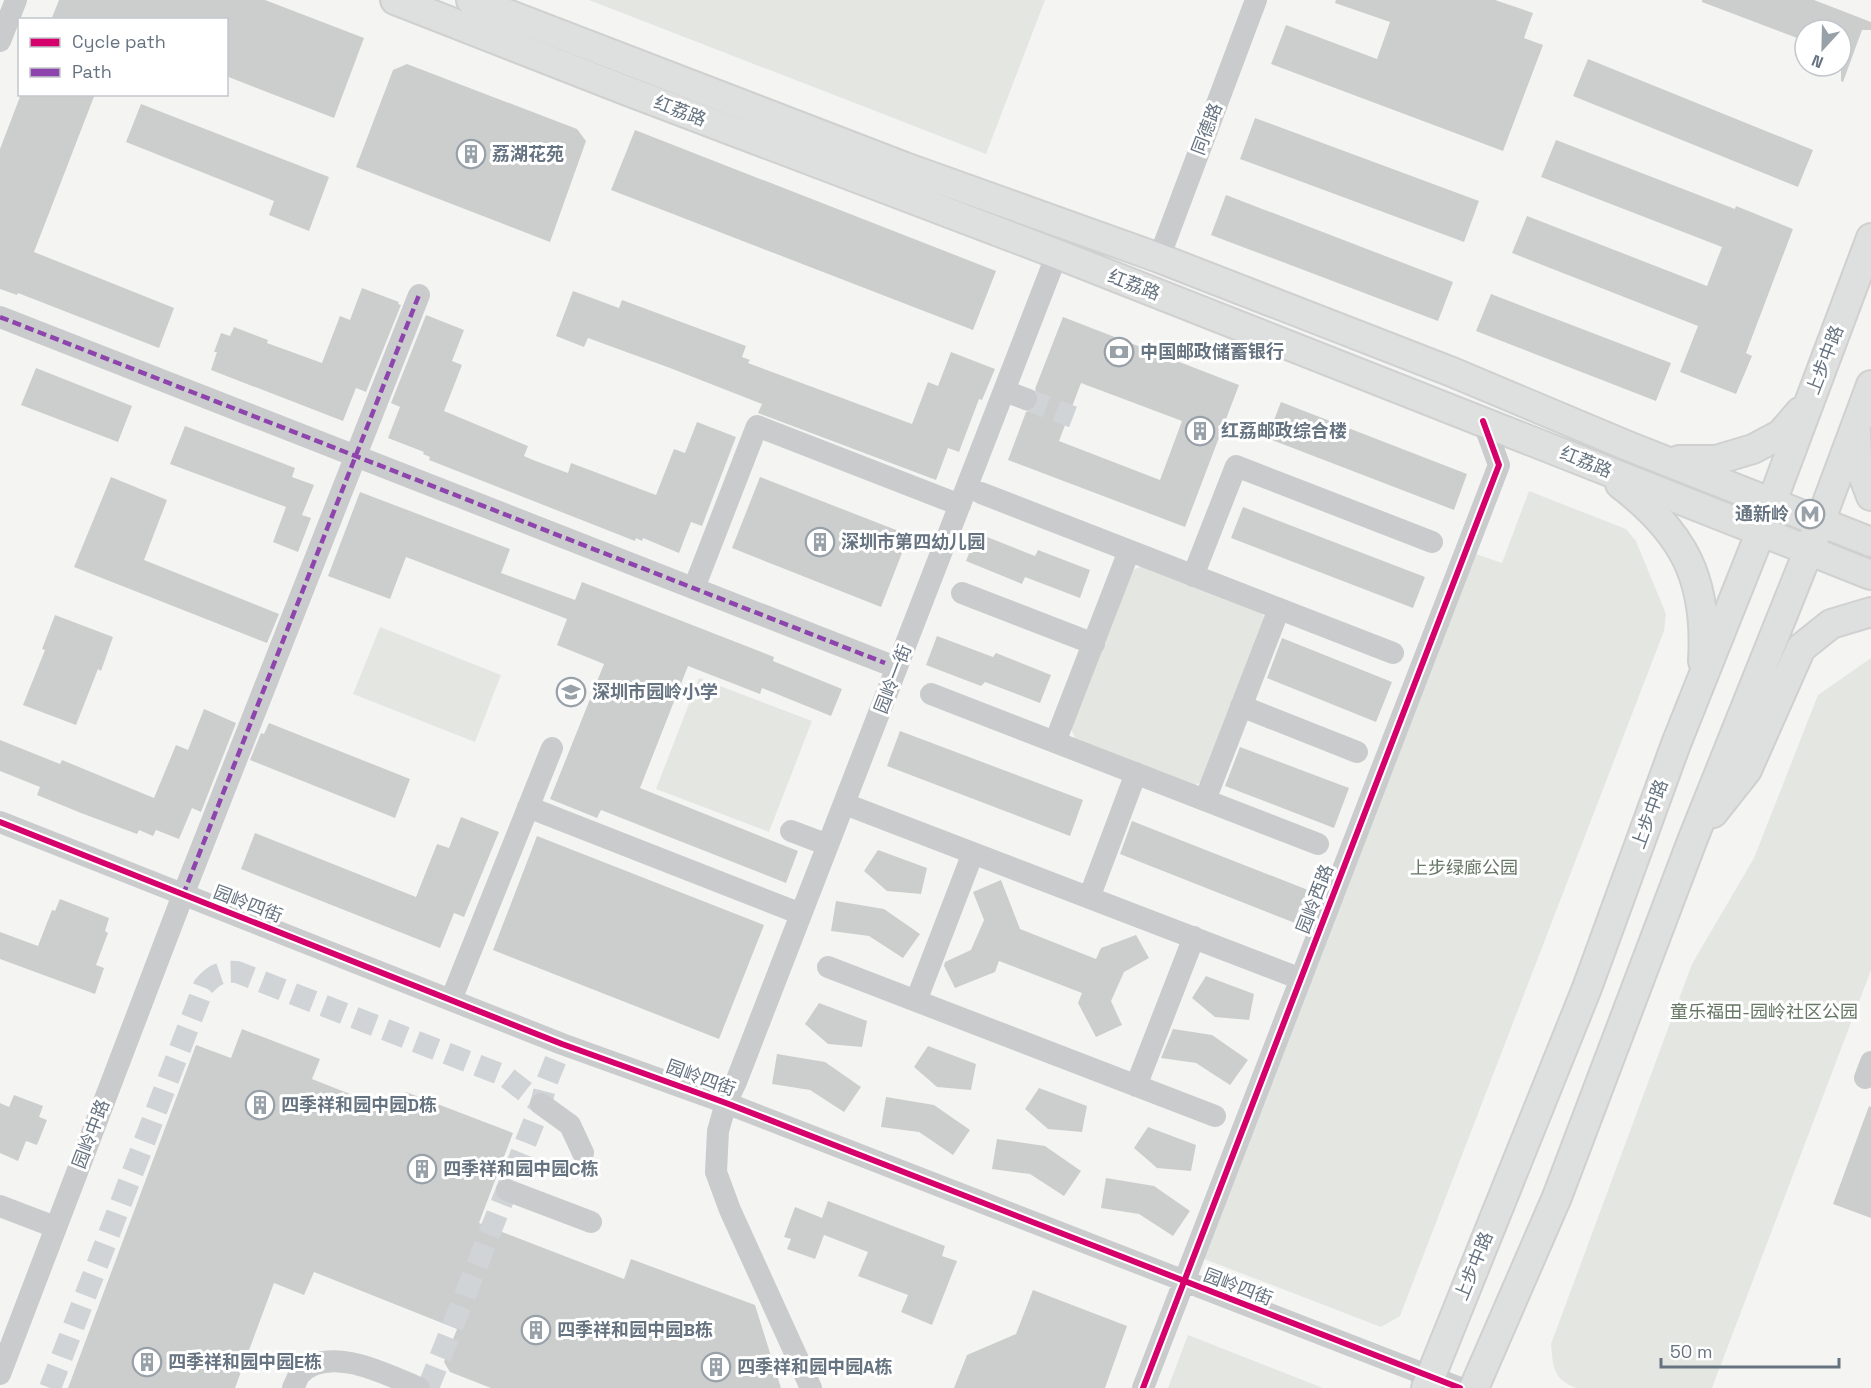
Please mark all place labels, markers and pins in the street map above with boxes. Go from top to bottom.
building icon: 荔湖花苑 [455,138,487,170]
place label: 荔湖花苑 [492,142,564,165]
bank icon: 中国邮政储蓄银行 [1103,336,1135,368]
place label: 中国邮政储蓄银行 [1140,340,1284,363]
building icon: 红荔邮政综合楼 [1184,415,1216,447]
place label: 红荔邮政综合楼 [1221,419,1347,442]
metro station icon: 通新岭 [1794,498,1826,530]
place label: 通新岭 [1735,502,1789,525]
building icon: 深圳市第四幼儿园 [804,526,836,558]
place label: 深圳市第四幼儿园 [841,530,985,553]
school or university icon: 深圳市园岭小学 [555,676,587,708]
place label: 深圳市园岭小学 [592,680,718,703]
building icon: 四季祥和园中园D栋 [244,1089,276,1121]
place label: 四季祥和园中园D栋 [281,1093,437,1116]
building icon: 四季祥和园中园C栋 [406,1153,438,1185]
place label: 四季祥和园中园C栋 [443,1157,599,1180]
building icon: 四季祥和园中园B栋 [520,1314,552,1346]
place label: 四季祥和园中园B栋 [557,1318,713,1341]
building icon: 四季祥和园中园E栋 [131,1346,163,1378]
place label: 四季祥和园中园E栋 [168,1350,322,1373]
building icon: 四季祥和园中园A栋 [700,1351,732,1383]
place label: 四季祥和园中园A栋 [737,1355,892,1378]

